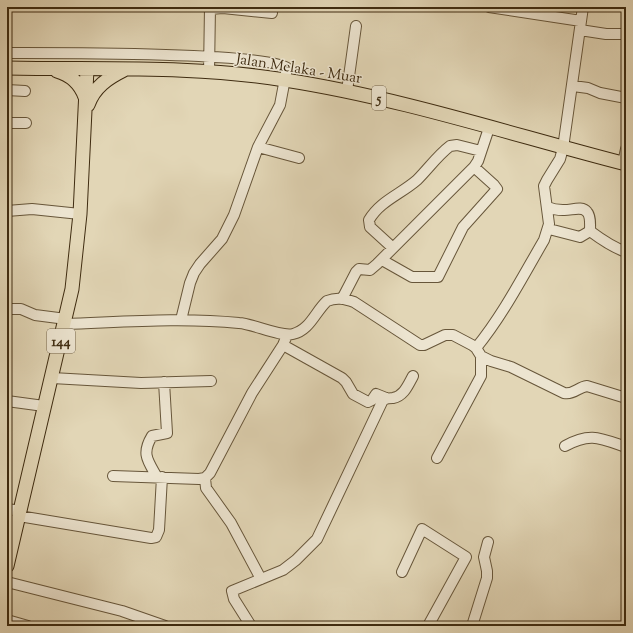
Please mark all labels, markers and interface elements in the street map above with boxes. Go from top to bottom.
street label: Jalan Melaka - Muar [233,49,364,90]
road number: 5 [372,86,386,110]
road number: 144 [47,329,75,353]

